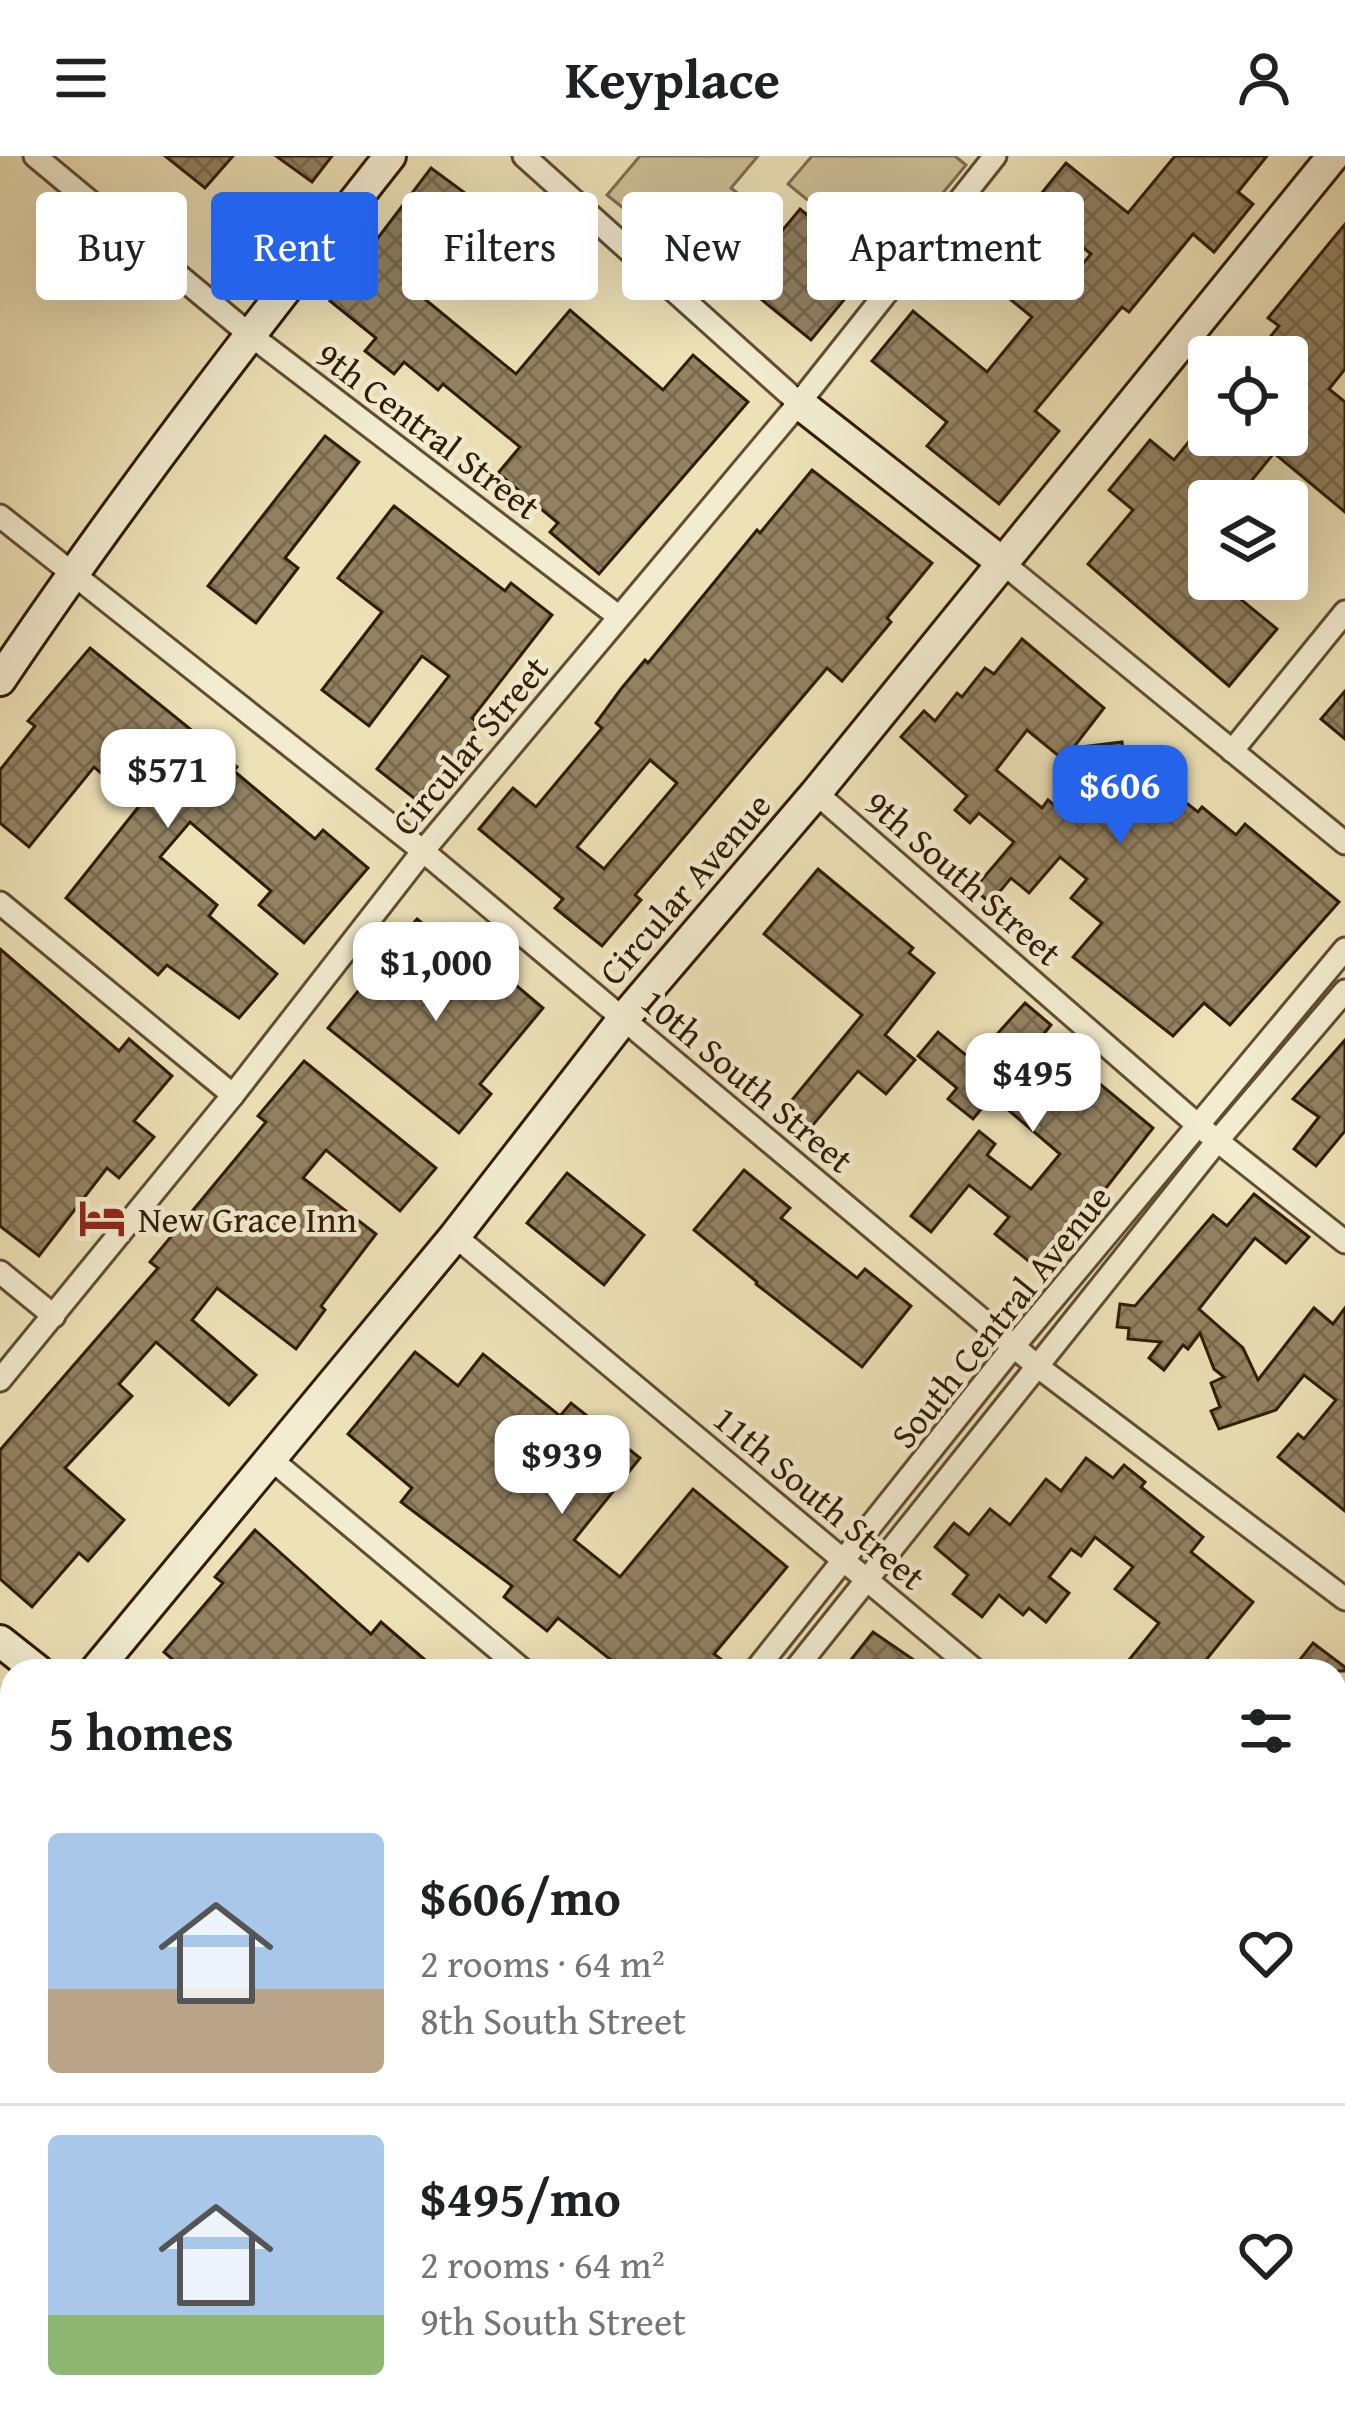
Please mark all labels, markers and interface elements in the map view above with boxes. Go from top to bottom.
text: Keyplace [565,39,780,118]
icon: menu [48,45,114,111]
icon: person [1231,45,1297,111]
chip: Buy [36,192,187,300]
chip: Rent [211,192,378,300]
chip: Filters [402,192,598,300]
chip: New [622,192,783,300]
chip: Apartment [807,192,1084,300]
street label: 9th Central Street [306,328,552,532]
map controls [1188,336,1308,600]
button: locate [1188,336,1308,456]
button: layers [1188,480,1308,600]
street label: Circular Street [378,643,560,846]
pin: $571 [97,729,239,831]
text: $571 [128,739,208,796]
pin: $606 [1049,745,1191,847]
text: $606 [1080,755,1160,812]
street label: 9th South Street [854,776,1074,978]
street label: Circular Avenue [585,780,783,996]
pin: $1,000 [338,922,534,1024]
text: $1,000 [380,932,492,989]
street label: 10th South Street [630,975,866,1185]
pin: $495 [962,1033,1104,1135]
text: $495 [993,1043,1073,1100]
street label: South Central Avenue [877,1173,1123,1459]
place label: New Grace Inn [138,1192,357,1245]
hotel icon: New Grace Inn [77,1193,127,1243]
street label: 11th South Street [702,1392,938,1602]
pin: $939 [491,1415,633,1517]
text: $939 [522,1425,602,1482]
text: 5 homes [48,1694,234,1769]
icon: filters [1233,1698,1299,1764]
text: $606/mo [420,1859,621,1934]
icon: home [144,1881,288,2025]
icon: heart [1233,1920,1299,1986]
text: 2 rooms · 64 m² [420,1934,665,1991]
text: 8th South Street [420,1991,686,2048]
text: $495/mo [420,2160,621,2235]
icon: home [144,2183,288,2327]
icon: heart [1233,2222,1299,2288]
text: 2 rooms · 64 m² [420,2235,665,2292]
text: 9th South Street [420,2292,686,2349]

